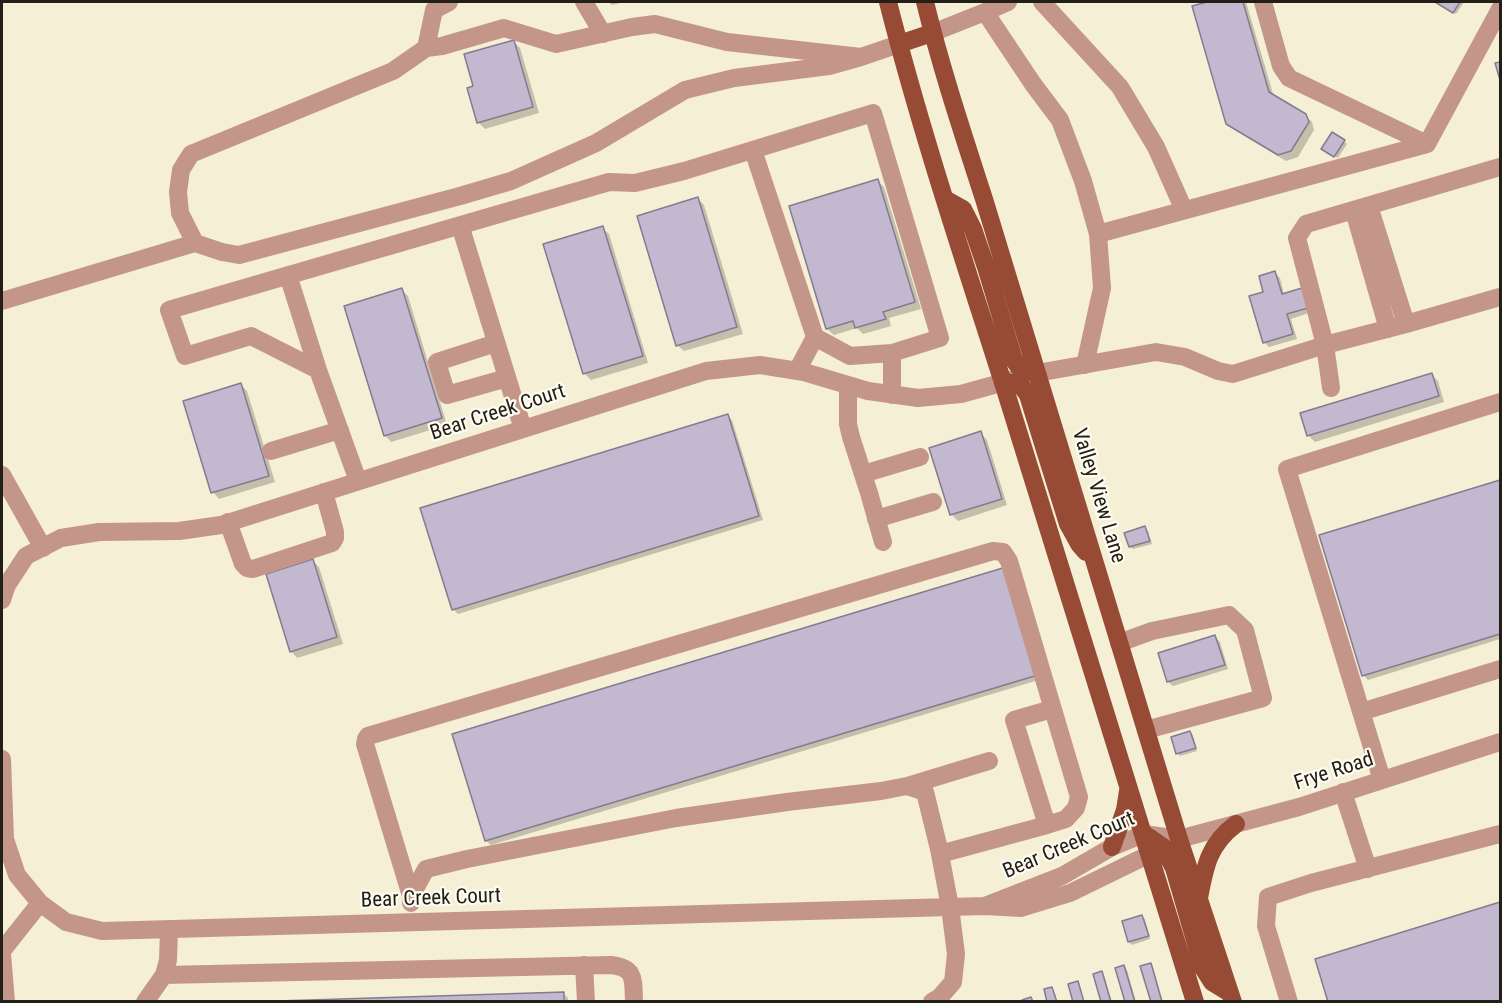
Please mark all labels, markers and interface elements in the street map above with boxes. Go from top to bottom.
street label: Bear Creek Court [427,379,569,447]
street label: Valley View Lane [1066,426,1130,566]
street label: Frye Road [1291,747,1377,797]
street label: Bear Creek Court [999,807,1139,885]
street label: Bear Creek Court [360,884,502,914]

